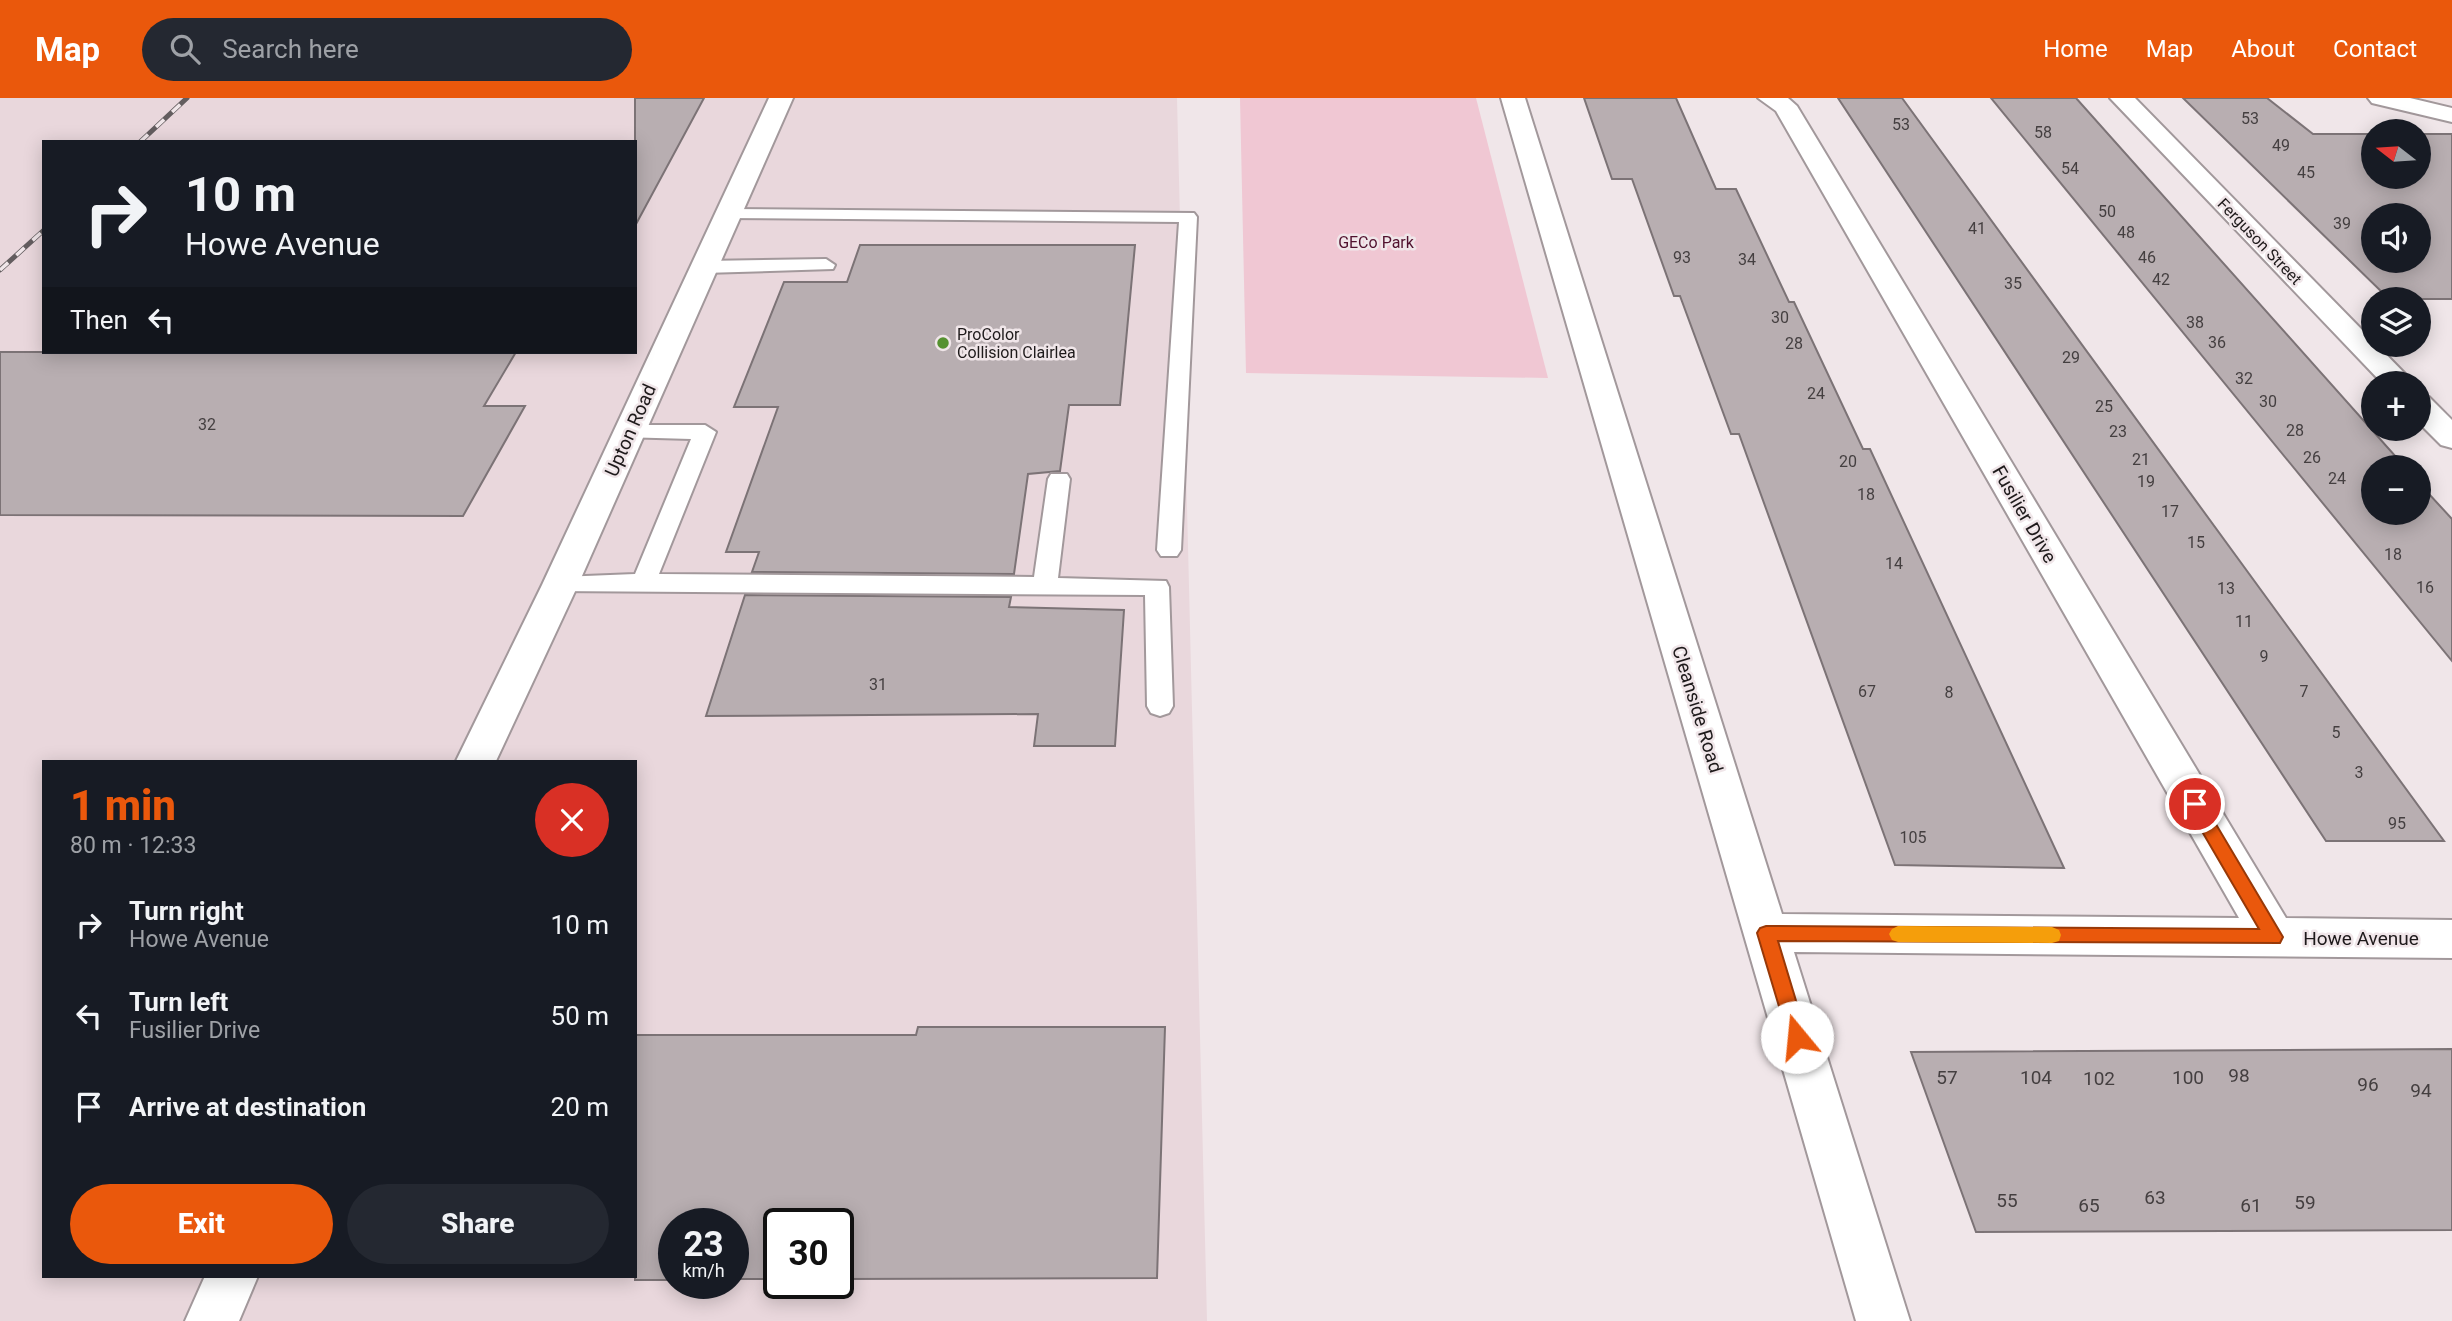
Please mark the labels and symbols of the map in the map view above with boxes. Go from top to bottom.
house number: 53 [2241,109,2259,128]
house number: 53 [1892,115,1910,134]
north arrow [2361,119,2431,189]
house number: 58 [2034,123,2052,142]
house number: 49 [2272,136,2290,155]
house number: 54 [2061,159,2079,178]
house number: 45 [2297,163,2315,182]
street label: Ferguson Street [2214,194,2306,288]
house number: 50 [2098,202,2116,221]
house number: 39 [2333,214,2351,233]
house number: 41 [1968,219,1986,238]
house number: 48 [2117,223,2135,242]
park label: GECo Park [1338,233,1415,252]
house number: 93 [1673,248,1691,267]
house number: 46 [2138,248,2156,267]
house number: 34 [1738,250,1756,269]
house number: 42 [2152,270,2170,289]
house number: 35 [2004,274,2022,293]
house number: 30 [1771,308,1789,327]
house number: 38 [2186,313,2204,332]
place label: ProColor Collision Clairlea [957,325,1076,362]
house number: 36 [2208,333,2226,352]
house number: 28 [1785,334,1803,353]
marker: ProColor Collision Clairlea [935,335,951,351]
house number: 29 [2062,348,2080,367]
house number: 32 [2235,369,2253,388]
street label: Upton Road [600,380,661,480]
house number: 24 [1807,384,1825,403]
house number: 30 [2259,392,2277,411]
house number: 25 [2095,397,2113,416]
house number: 32 [198,415,216,434]
house number: 28 [2286,421,2304,440]
house number: 23 [2109,422,2127,441]
house number: 26 [2303,448,2321,467]
house number: 21 [2132,450,2150,469]
house number: 20 [1839,452,1857,471]
street label: Fusilier Drive [1988,462,2062,567]
house number: 24 [2328,469,2346,488]
house number: 19 [2137,472,2155,491]
house number: 18 [1857,485,1875,504]
house number: 17 [2161,502,2179,521]
house number: 15 [2187,533,2205,552]
house number: 18 [2384,545,2402,564]
house number: 14 [1885,554,1903,573]
house number: 16 [2416,578,2434,597]
house number: 13 [2217,579,2235,598]
house number: 11 [2235,612,2253,631]
street label: Cleanside Road [1667,643,1728,775]
house number: 9 [2260,647,2269,666]
house number: 31 [869,675,887,694]
house number: 67 [1858,682,1876,701]
house number: 7 [2300,682,2309,701]
house number: 8 [1945,683,1954,702]
house number: 5 [2332,723,2341,742]
house number: 3 [2355,763,2364,782]
pin [2165,774,2225,834]
house number: 95 [2388,814,2406,833]
house number: 105 [1900,828,1926,847]
street label: Howe Avenue [2303,927,2419,950]
position arrow [1760,1000,1834,1074]
house number: 98 [2228,1064,2250,1087]
house number: 57 [1936,1066,1958,1089]
house number: 104 [2020,1066,2052,1089]
house number: 100 [2172,1066,2204,1089]
house number: 102 [2083,1067,2115,1090]
house number: 96 [2357,1073,2379,1096]
house number: 94 [2410,1079,2432,1102]
house number: 63 [2144,1186,2166,1209]
house number: 55 [1996,1189,2018,1212]
house number: 59 [2294,1191,2316,1214]
house number: 65 [2078,1194,2100,1217]
house number: 61 [2240,1194,2262,1217]
speed limit sign: 30 [763,1208,854,1299]

